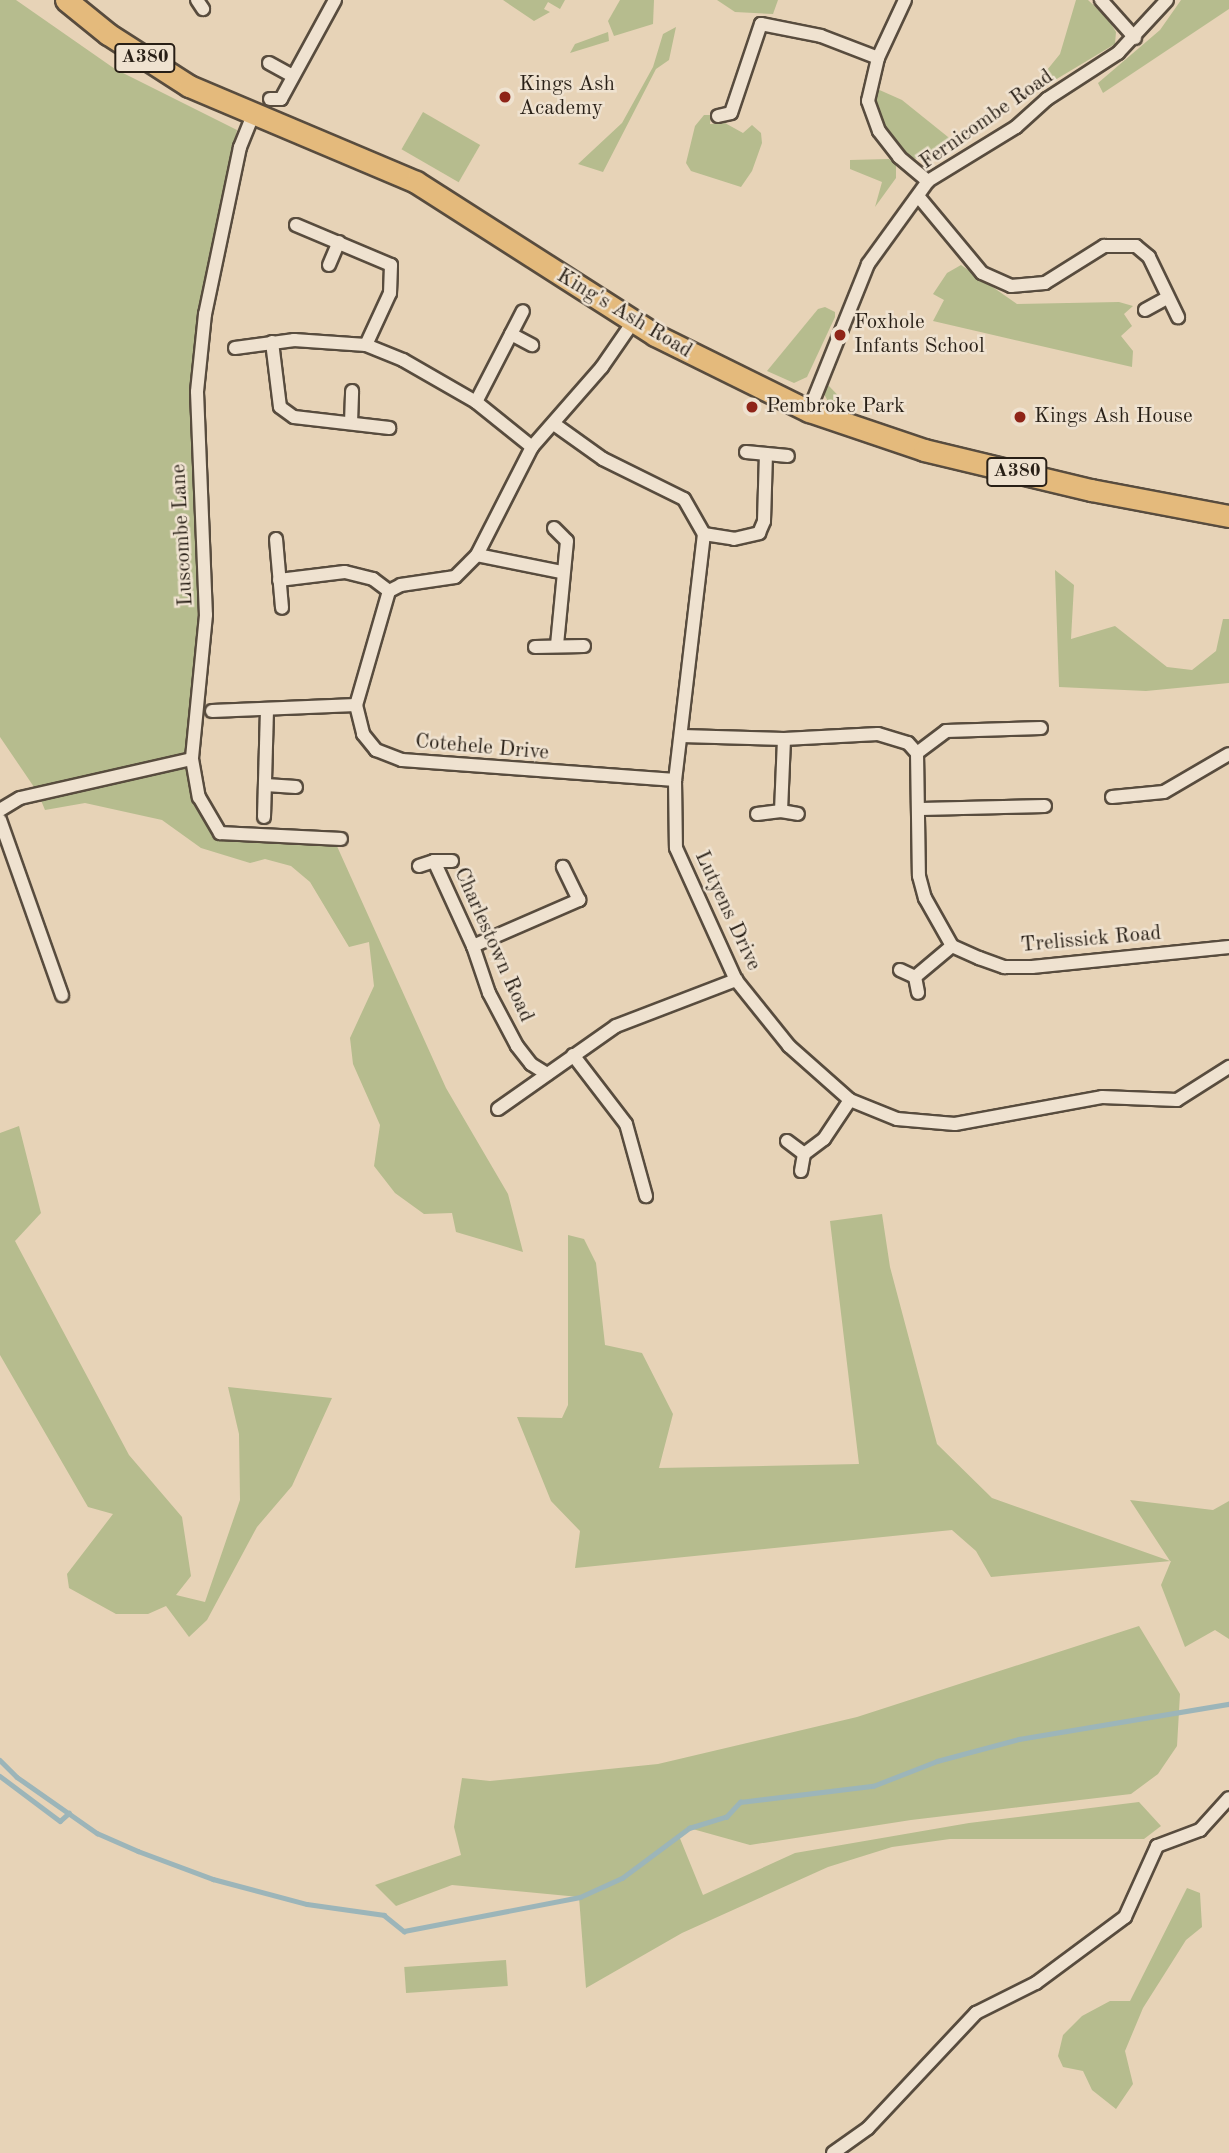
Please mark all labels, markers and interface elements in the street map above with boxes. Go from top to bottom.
road number: A380 [114,43,176,74]
street label: Fernicombe Road [915,65,1059,175]
place label: Kings Ash Academy [519,72,615,122]
marker: Kings Ash Academy [497,89,513,105]
street label: King's Ash Road [552,264,696,364]
place label: Foxhole Infants School [854,310,985,360]
marker: Foxhole Infants School [832,327,848,343]
place label: Pembroke Park [766,394,905,420]
marker: Pembroke Park [744,399,760,415]
place label: Kings Ash House [1034,404,1193,430]
marker: Kings Ash House [1012,409,1028,425]
road number: A380 [986,457,1048,488]
street label: Luscombe Lane [167,463,199,607]
street label: Cotehele Drive [414,730,550,766]
street label: Lutyens Drive [688,847,766,975]
street label: Charlestown Road [448,864,538,1026]
street label: Trelissick Road [1020,921,1162,959]

